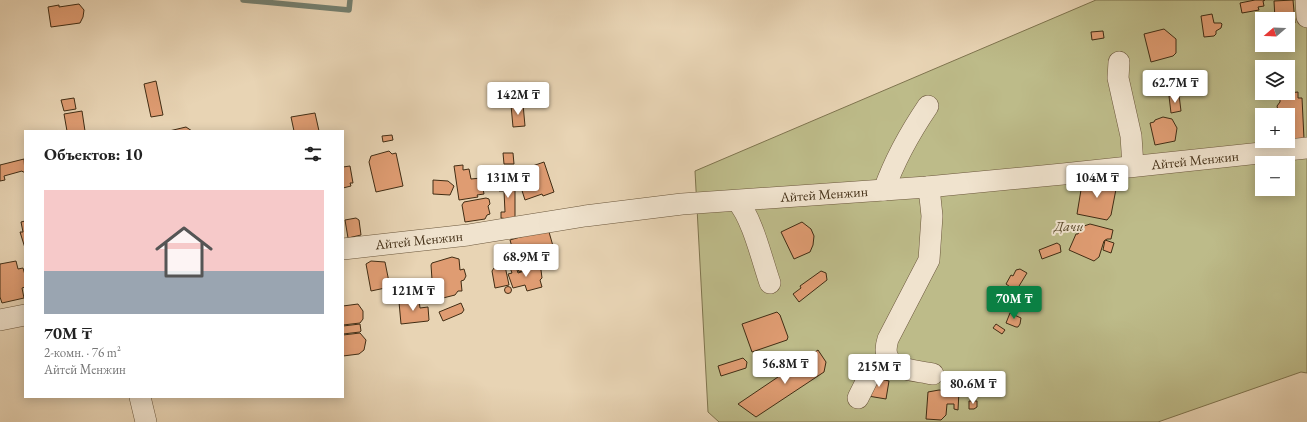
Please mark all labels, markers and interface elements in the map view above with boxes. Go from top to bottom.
north arrow [1255,12,1295,52]
map controls [1255,12,1295,196]
button: layers [1255,60,1295,100]
pin: 62.7M ₸ [1138,70,1212,104]
text: 62.7M ₸ [1152,74,1198,91]
pin: 142M ₸ [485,82,551,116]
text: 142M ₸ [496,86,540,103]
button: + [1255,108,1295,148]
text: Объектов: 10 [44,143,143,165]
icon: filters [302,143,324,165]
street label: Айтей Менжин [1149,146,1240,174]
button: − [1255,156,1295,196]
pin: 131M ₸ [475,165,541,199]
pin: 104M ₸ [1064,165,1130,199]
text: 131M ₸ [486,169,530,186]
text: 104M ₸ [1075,169,1119,186]
street label: Айтей Менжин [778,182,869,206]
icon: home [148,216,220,288]
park label: Дачи [1053,217,1084,235]
street label: Айтей Менжин [373,226,464,254]
pin: 68.9M ₸ [489,244,563,278]
text: 68.9M ₸ [503,248,549,265]
pin: 121M ₸ [380,278,446,312]
text: 121M ₸ [391,282,435,299]
pin: 70M ₸ [986,286,1042,320]
text: 70M ₸ [996,290,1032,307]
text: 70M ₸ [44,322,92,344]
text: 2-комн. · 76 m² [44,344,121,361]
pin: 56.8M ₸ [748,351,822,385]
pin: 215M ₸ [846,354,912,388]
text: 56.8M ₸ [762,355,808,372]
text: 215M ₸ [857,358,901,375]
text: Айтей Менжин [44,361,126,378]
pin: 80.6M ₸ [936,371,1010,405]
text: 80.6M ₸ [950,375,996,392]

